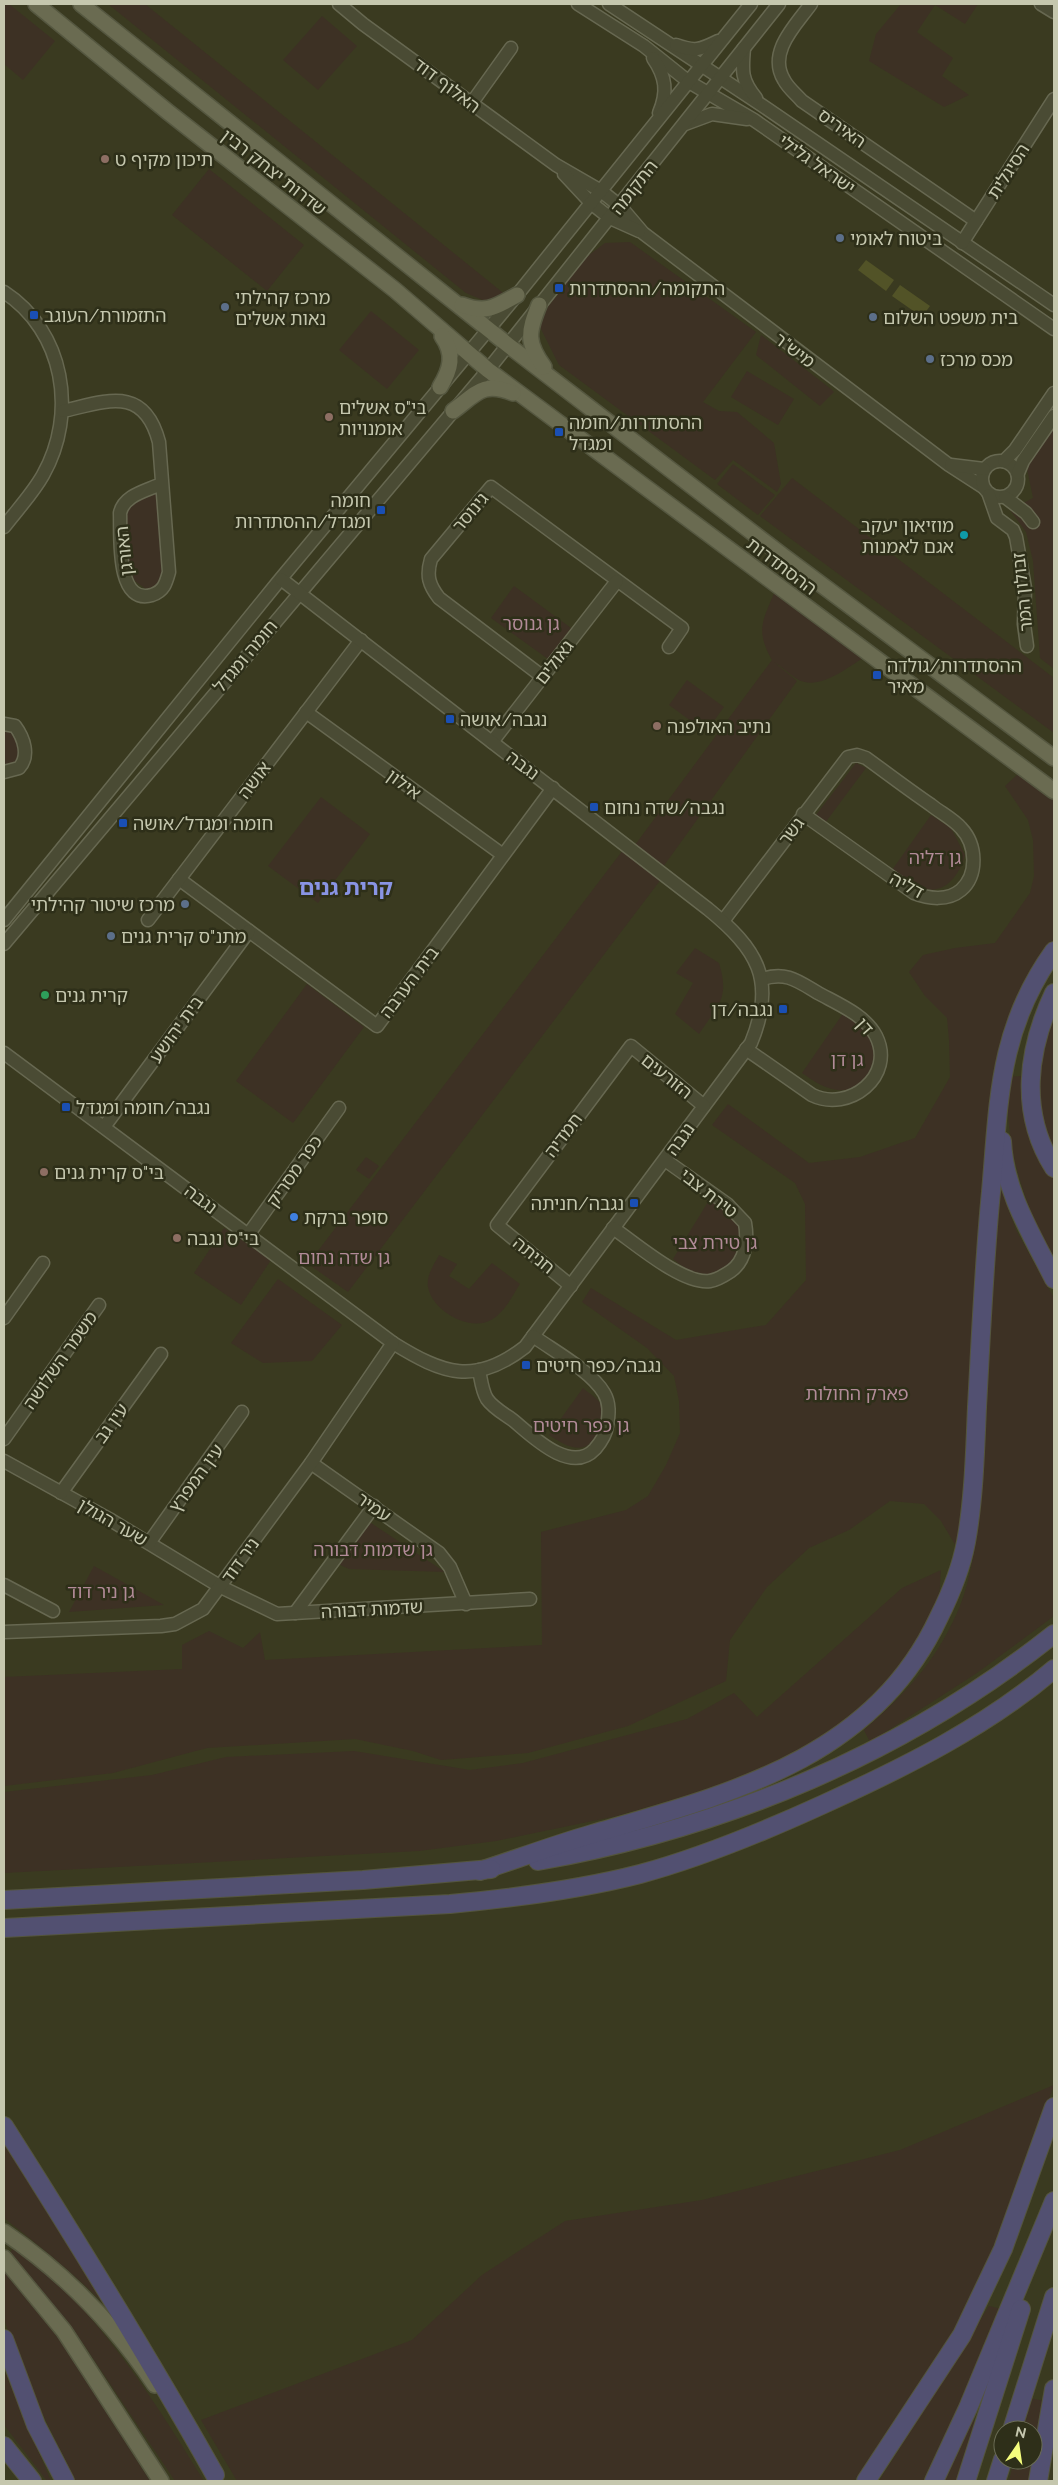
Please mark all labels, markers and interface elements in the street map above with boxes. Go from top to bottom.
street label: האלוף דוד [410,53,484,117]
street label: האיריס [814,104,870,152]
street label: שדרות יצחק רבין [217,125,331,219]
street label: ישראל גלילי [775,130,859,198]
street label: הסיגלית [983,140,1033,202]
place label: תיכון מקיף ט [115,149,213,170]
marker: תיכון מקיף ט [99,153,111,165]
street label: התקומה [606,156,662,218]
place label: ביטוח לאומי [850,228,942,249]
marker: ביטוח לאומי [834,232,846,244]
place label: התקומה/ההסתדרות [569,278,725,299]
marker: התקומה/ההסתדרות [553,282,565,294]
place label: מרכז קהילתי נאות אשלים [235,287,330,329]
marker: מרכז קהילתי נאות אשלים [219,301,231,313]
place label: התזמורת/העוגב [44,305,166,326]
place label: בית משפט השלום [883,307,1018,328]
marker: התזמורת/העוגב [28,309,40,321]
marker: בית משפט השלום [867,311,879,323]
street label: מיש"ר [771,328,819,372]
place label: מכס מרכז [940,349,1013,370]
marker: מכס מרכז [924,353,936,365]
place label: בי"ס אשלים אומנויות [339,397,427,439]
marker: בי"ס אשלים אומנויות [323,411,335,423]
place label: ההסתדרות/חומה ומגדל [569,412,702,454]
marker: ההסתדרות/חומה ומגדל [553,426,565,438]
street label: גינוסר [448,488,492,536]
place label: חומה ומגדל/ההסתדרות [235,490,371,532]
marker: חומה ומגדל/ההסתדרות [375,504,387,516]
place label: מוזיאון יעקב אגם לאמנות [861,515,954,557]
street label: האורגן [111,525,137,577]
marker: מוזיאון יעקב אגם לאמנות [958,529,970,541]
street label: ההסתדרות [743,533,821,599]
street label: זבולון המר [1007,551,1037,632]
park label: גן גנוסר [503,613,560,634]
street label: חומה ומגדל [209,615,281,697]
street label: גאולים [530,636,578,688]
place label: ההסתדרות/גולדה מאיר [887,655,1022,697]
marker: ההסתדרות/גולדה מאיר [871,669,883,681]
place label: נגבה/אושה [460,709,547,730]
marker: נגבה/אושה [444,713,456,725]
place label: נתיב האולפנה [667,716,771,737]
marker: נתיב האולפנה [651,720,663,732]
street label: נגבה [503,746,543,784]
street label: אושה [233,757,275,803]
street label: אילון [383,765,425,803]
place label: נגבה/שדה נחום [604,797,725,818]
marker: נגבה/שדה נחום [588,801,600,813]
place label: חומה ומגדל/אושה [133,813,273,834]
street label: גשר [774,813,808,849]
marker: חומה ומגדל/אושה [117,817,129,829]
park label: גן דליה [909,847,962,868]
street label: דליה [886,867,928,903]
district label: קרית גנים [299,874,393,900]
place label: מרכז שיטור קהילתי [31,894,175,915]
marker: מרכז שיטור קהילתי [179,898,191,910]
place label: מתנ"ס קרית גנים [121,926,247,947]
marker: מתנ"ס קרית גנים [105,930,117,942]
street label: בית הערבה [375,942,443,1022]
place label: קרית גנים [55,985,128,1006]
marker: קרית גנים [39,989,51,1001]
street label: בית יהושע [145,991,207,1067]
place label: נגבה/דן [711,999,773,1020]
marker: נגבה/דן [777,1003,789,1015]
street label: דן [852,1013,878,1039]
street label: הזורעים [637,1049,697,1103]
park label: גן דן [831,1049,864,1070]
place label: נגבה/חומה ומגדל [76,1097,210,1118]
marker: נגבה/חומה ומגדל [60,1101,72,1113]
street label: חמדיה [540,1109,586,1161]
street label: נגבה [661,1119,699,1159]
street label: כפר מסריק [262,1131,326,1211]
place label: בי"ס קרית גנים [54,1162,164,1183]
street label: טירת צבי [676,1164,742,1222]
marker: בי"ס קרית גנים [38,1166,50,1178]
street label: נגבה [181,1180,221,1218]
place label: נגבה/חניתה [531,1193,624,1214]
marker: נגבה/חניתה [628,1197,640,1209]
place label: סופר ברקת [304,1207,388,1228]
marker: סופר ברקת [288,1211,300,1223]
place label: בי"ס נגבה [187,1228,259,1249]
marker: בי"ס נגבה [171,1232,183,1244]
street label: חניתה [509,1232,559,1278]
park label: גן טירת צבי [673,1232,758,1253]
park label: גן שדה נחום [298,1247,390,1268]
street label: משמר השלושה [19,1307,102,1413]
place label: נגבה/כפר חיטים [536,1355,661,1376]
marker: נגבה/כפר חיטים [520,1359,532,1371]
park label: פארק החולות [805,1383,909,1404]
street label: עין גב [90,1399,132,1447]
park label: גן כפר חיטים [533,1415,629,1436]
street label: עין המפרץ [164,1440,228,1516]
street label: עמיר [353,1488,395,1526]
street label: שער הגולן [75,1494,151,1550]
street label: ניר דוד [217,1533,263,1587]
park label: גן שדמות דבורה [313,1539,433,1560]
park label: גן ניר דוד [67,1581,135,1602]
street label: שדמות דבורה [320,1596,424,1622]
north arrow [993,2420,1043,2470]
text: N [1014,2423,1028,2441]

